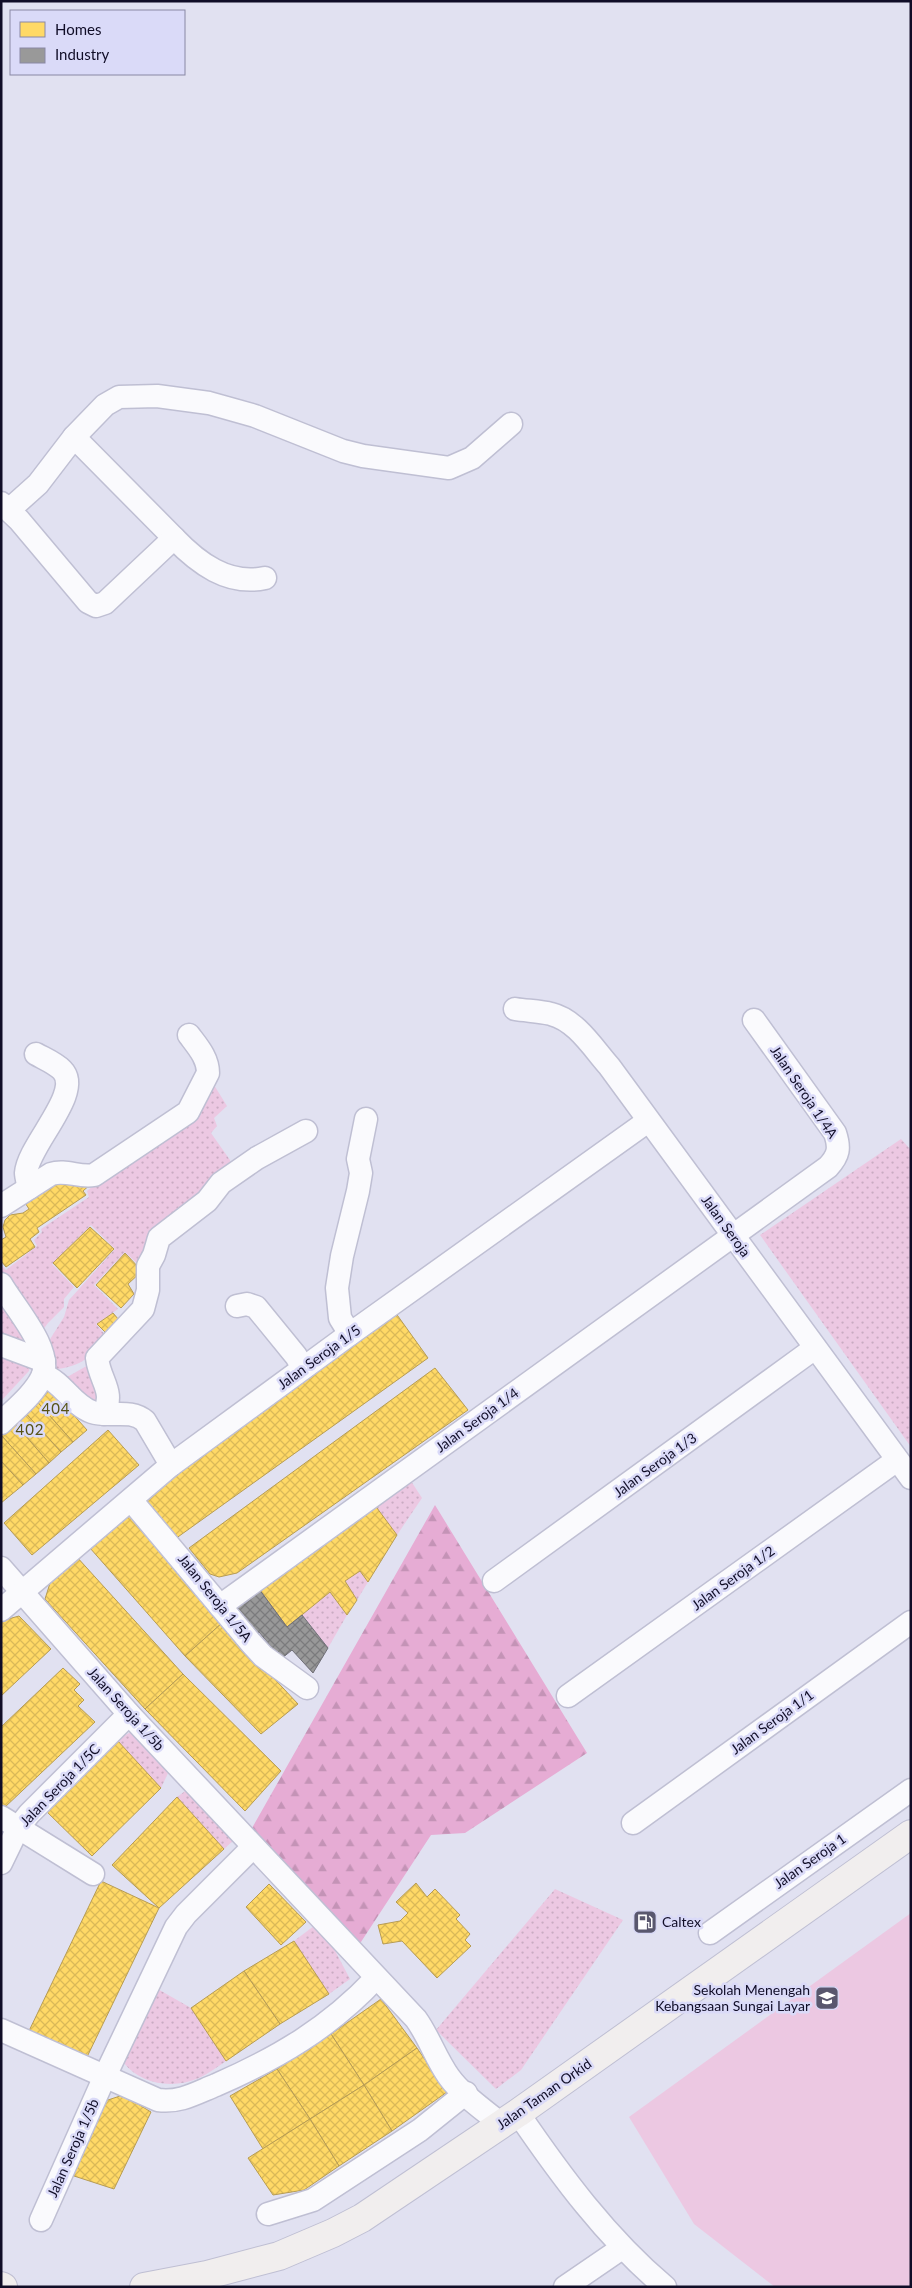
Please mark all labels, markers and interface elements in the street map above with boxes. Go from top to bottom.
legend [10,10,185,75]
text: Homes [55,20,101,38]
text: Industry [55,45,110,63]
street label: Jalan Seroja 1/4A [767,1042,842,1142]
street label: Jalan Seroja [698,1191,755,1260]
street label: Jalan Seroja 1/5 [274,1321,364,1392]
street label: Jalan Seroja 1/4 [432,1384,522,1455]
district label: 404 [41,1399,71,1417]
district label: 402 [15,1420,45,1438]
street label: Jalan Seroja 1/3 [610,1429,700,1500]
street label: Jalan Seroja 1/2 [688,1542,778,1613]
street label: Jalan Seroja 1/5A [175,1550,256,1645]
street label: Jalan Seroja 1/5b [85,1663,168,1754]
street label: Jalan Seroja 1/1 [727,1686,817,1757]
street label: Jalan Seroja 1/5C [16,1740,104,1829]
street label: Jalan Seroja 1 [770,1830,849,1892]
fuel station icon: Caltex [632,1909,658,1935]
place label: Caltex [662,1913,701,1930]
place label: Sekolah Menengah Kebangsaan Sungai Layar [655,1981,810,2014]
school or university icon: Sekolah Menengah Kebangsaan Sungai Layar [814,1985,840,2011]
street label: Jalan Taman Orkid [493,2055,594,2133]
street label: Jalan Seroja 1/5b [43,2096,102,2200]

